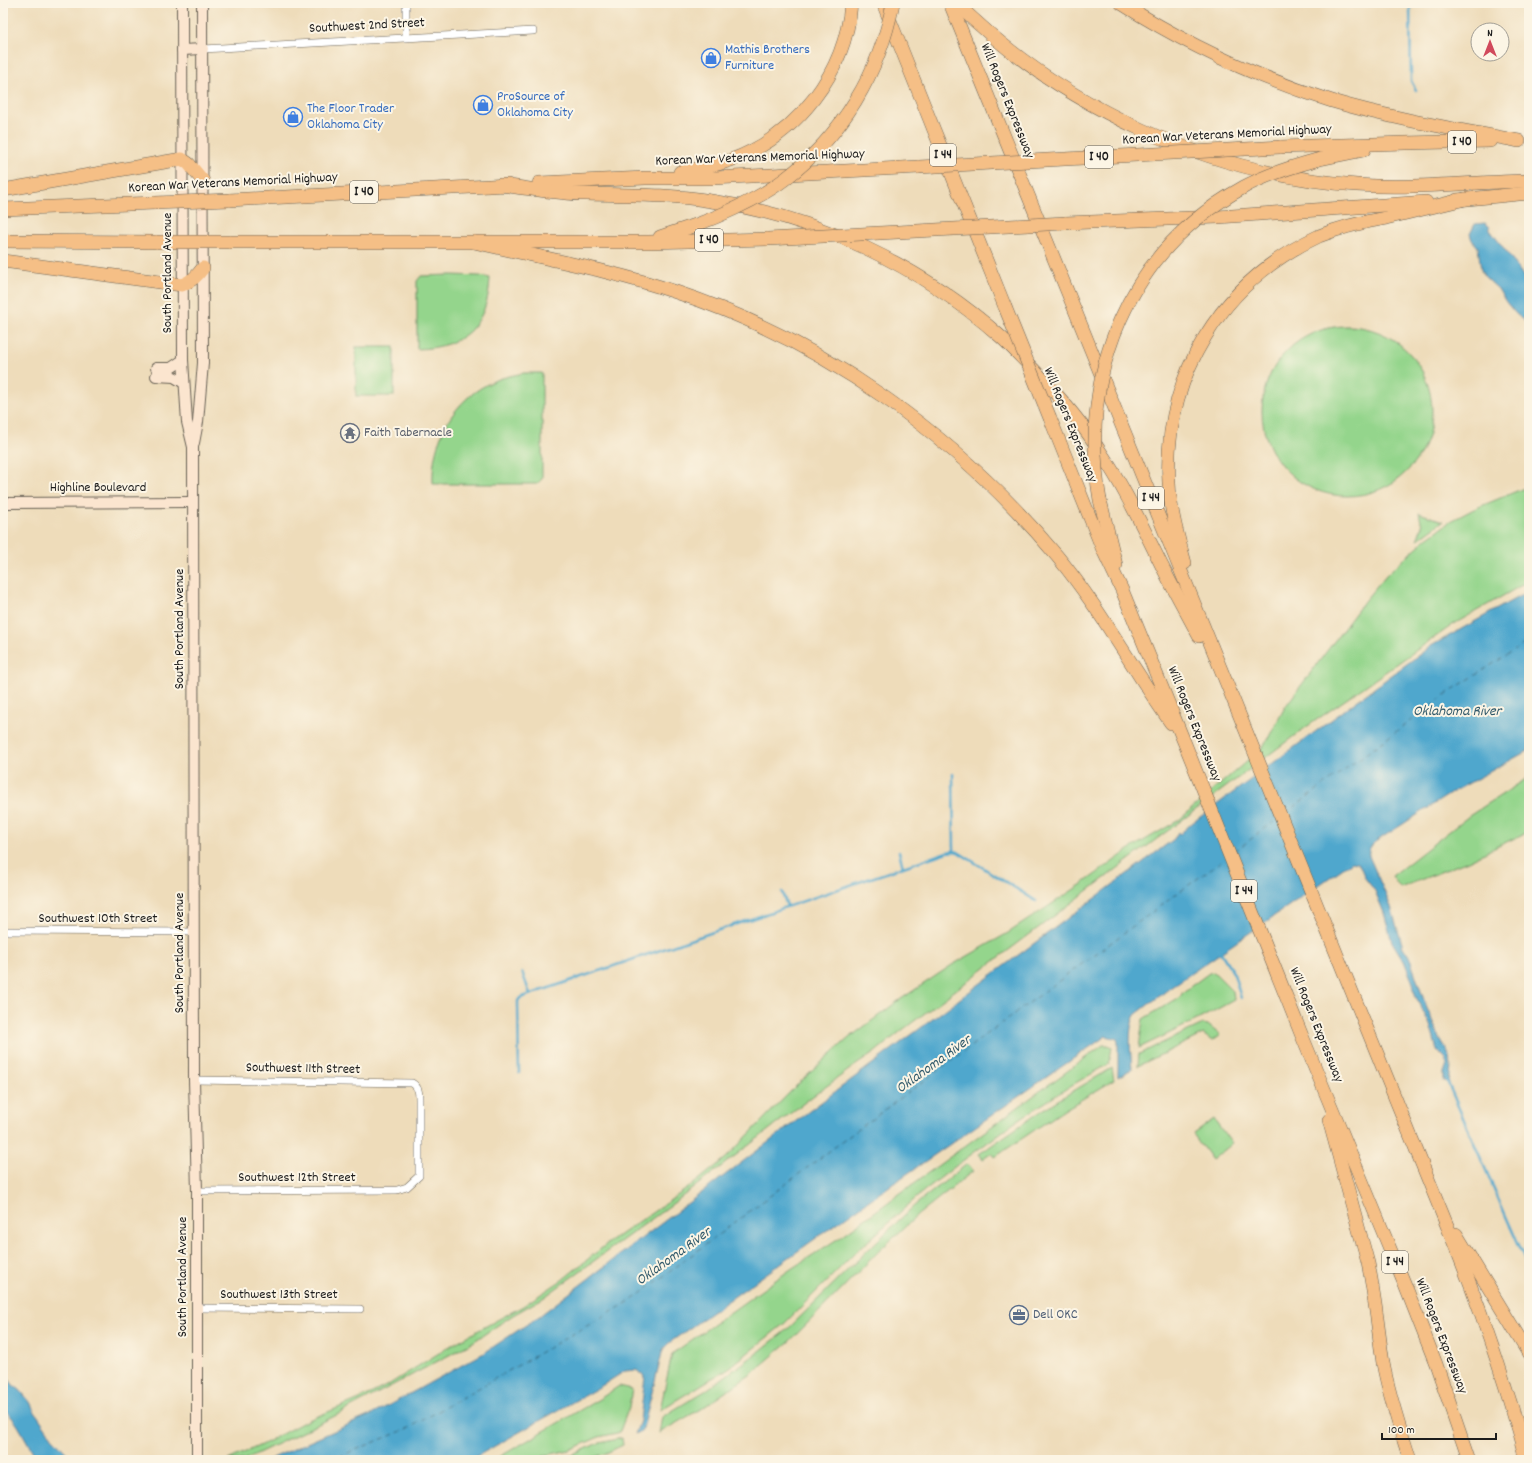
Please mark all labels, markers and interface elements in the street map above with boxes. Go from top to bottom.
street label: Southwest 2nd Street [309,13,425,39]
north arrow [1470,22,1510,62]
text: N [1487,26,1493,42]
place label: Mathis Brothers Furniture [725,40,810,76]
street label: Will Rogers Expressway [975,40,1039,162]
shop icon: Mathis Brothers Furniture [700,47,722,69]
place label: ProSource of Oklahoma City [497,87,573,123]
shop icon: ProSource of Oklahoma City [472,94,494,116]
place label: The Floor Trader Oklahoma City [307,99,395,135]
shop icon: The Floor Trader Oklahoma City [282,106,304,128]
street label: Korean War Veterans Memorial Highway [1122,120,1332,150]
road number: I 40 [1448,131,1476,153]
street label: Korean War Veterans Memorial Highway [655,144,865,172]
road number: I 44 [930,144,956,166]
road number: I 40 [1085,146,1113,168]
street label: Korean War Veterans Memorial Highway [128,168,338,198]
road number: I 40 [350,181,378,203]
street label: South Portland Avenue [158,213,178,333]
road number: I 40 [695,229,723,251]
street label: Will Rogers Expressway [1038,364,1102,486]
temple icon: Faith Tabernacle [339,422,361,444]
place label: Faith Tabernacle [364,423,452,443]
street label: Highline Boulevard [50,478,146,498]
road number: I 44 [1138,487,1164,509]
street label: South Portland Avenue [170,569,190,689]
street label: Will Rogers Expressway [1162,663,1226,785]
water label: Oklahoma River [1413,701,1503,723]
road number: I 44 [1231,880,1257,902]
street label: South Portland Avenue [170,893,190,1013]
street label: Southwest 10th Street [39,909,157,929]
street label: Will Rogers Expressway [1284,964,1348,1086]
water label: Oklahoma River [892,1029,977,1100]
street label: Southwest 11th Street [246,1058,360,1080]
street label: Southwest 12th Street [238,1168,356,1188]
street label: South Portland Avenue [173,1217,193,1337]
water label: Oklahoma River [632,1221,717,1292]
road number: I 44 [1382,1251,1408,1273]
street label: Will Rogers Expressway [1410,1275,1472,1397]
street label: Southwest 13th Street [220,1285,338,1305]
office icon: Dell OKC [1008,1304,1030,1326]
place label: Dell OKC [1033,1305,1078,1325]
scale bar [1382,1415,1496,1441]
text: 100 m [1388,1422,1415,1439]

